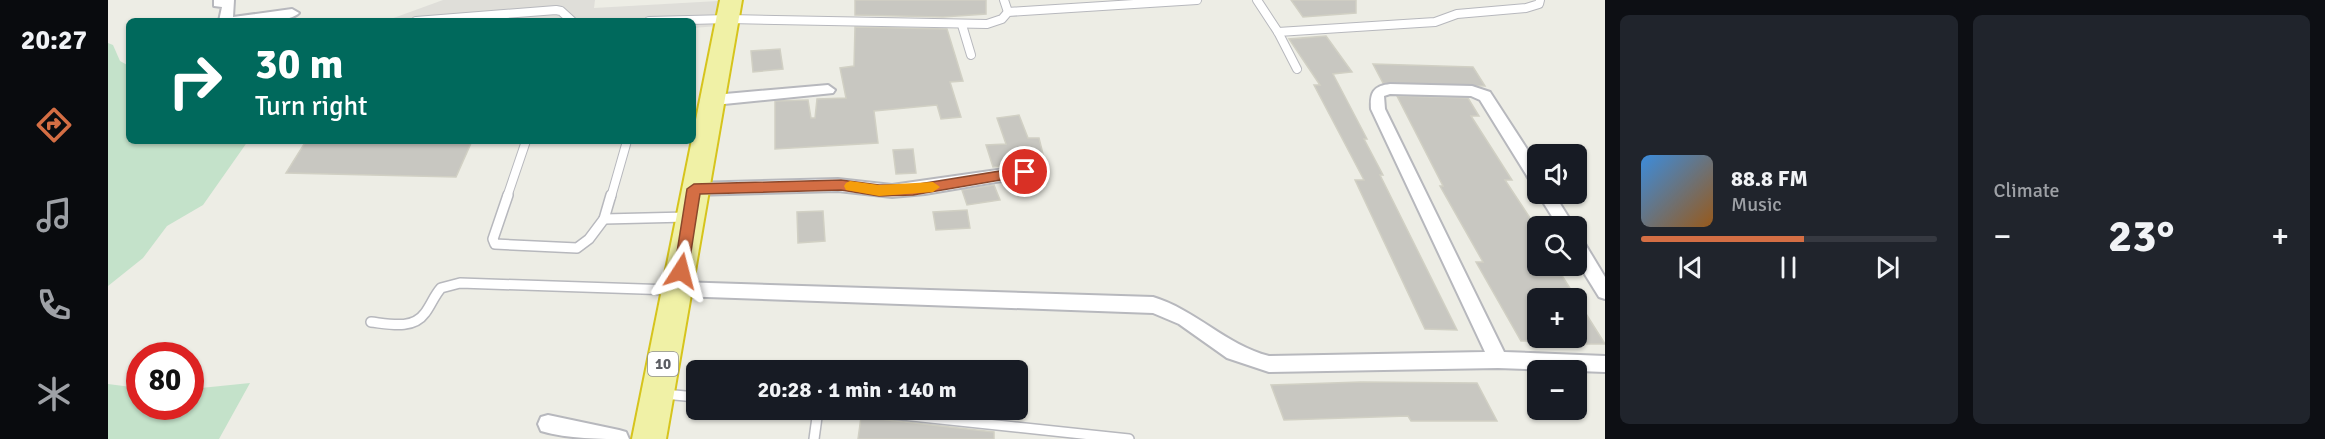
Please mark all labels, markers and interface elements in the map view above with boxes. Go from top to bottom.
text: 20:27 [21,24,87,57]
text: 30 m [255,39,344,90]
icon: right [156,42,234,120]
text: Turn right [255,90,368,123]
icon: directions [33,104,75,146]
map controls [1527,144,1587,420]
button: sound [1527,144,1587,204]
pin [999,146,1050,197]
icon: arrive [1008,155,1041,188]
text: 88.8 FM [1731,165,1808,192]
text: Climate [1994,178,2059,203]
text: Music [1731,192,1782,217]
icon: music [33,194,75,236]
text: 23° [2108,209,2175,264]
button: search [1527,216,1587,276]
text: − [1994,216,2011,257]
text: + [2271,216,2289,257]
position arrow [649,239,713,303]
icon: previous [1674,251,1707,284]
icon: pause [1772,251,1805,284]
icon: next [1871,251,1904,284]
icon: phone [33,284,75,326]
button: + [1527,288,1587,348]
speed limit sign: 80 [126,342,204,420]
road number: 10 [648,352,678,376]
button: − [1527,360,1587,420]
icon: climate [33,373,75,415]
text: 20:28 · 1 min · 140 m [757,376,957,403]

